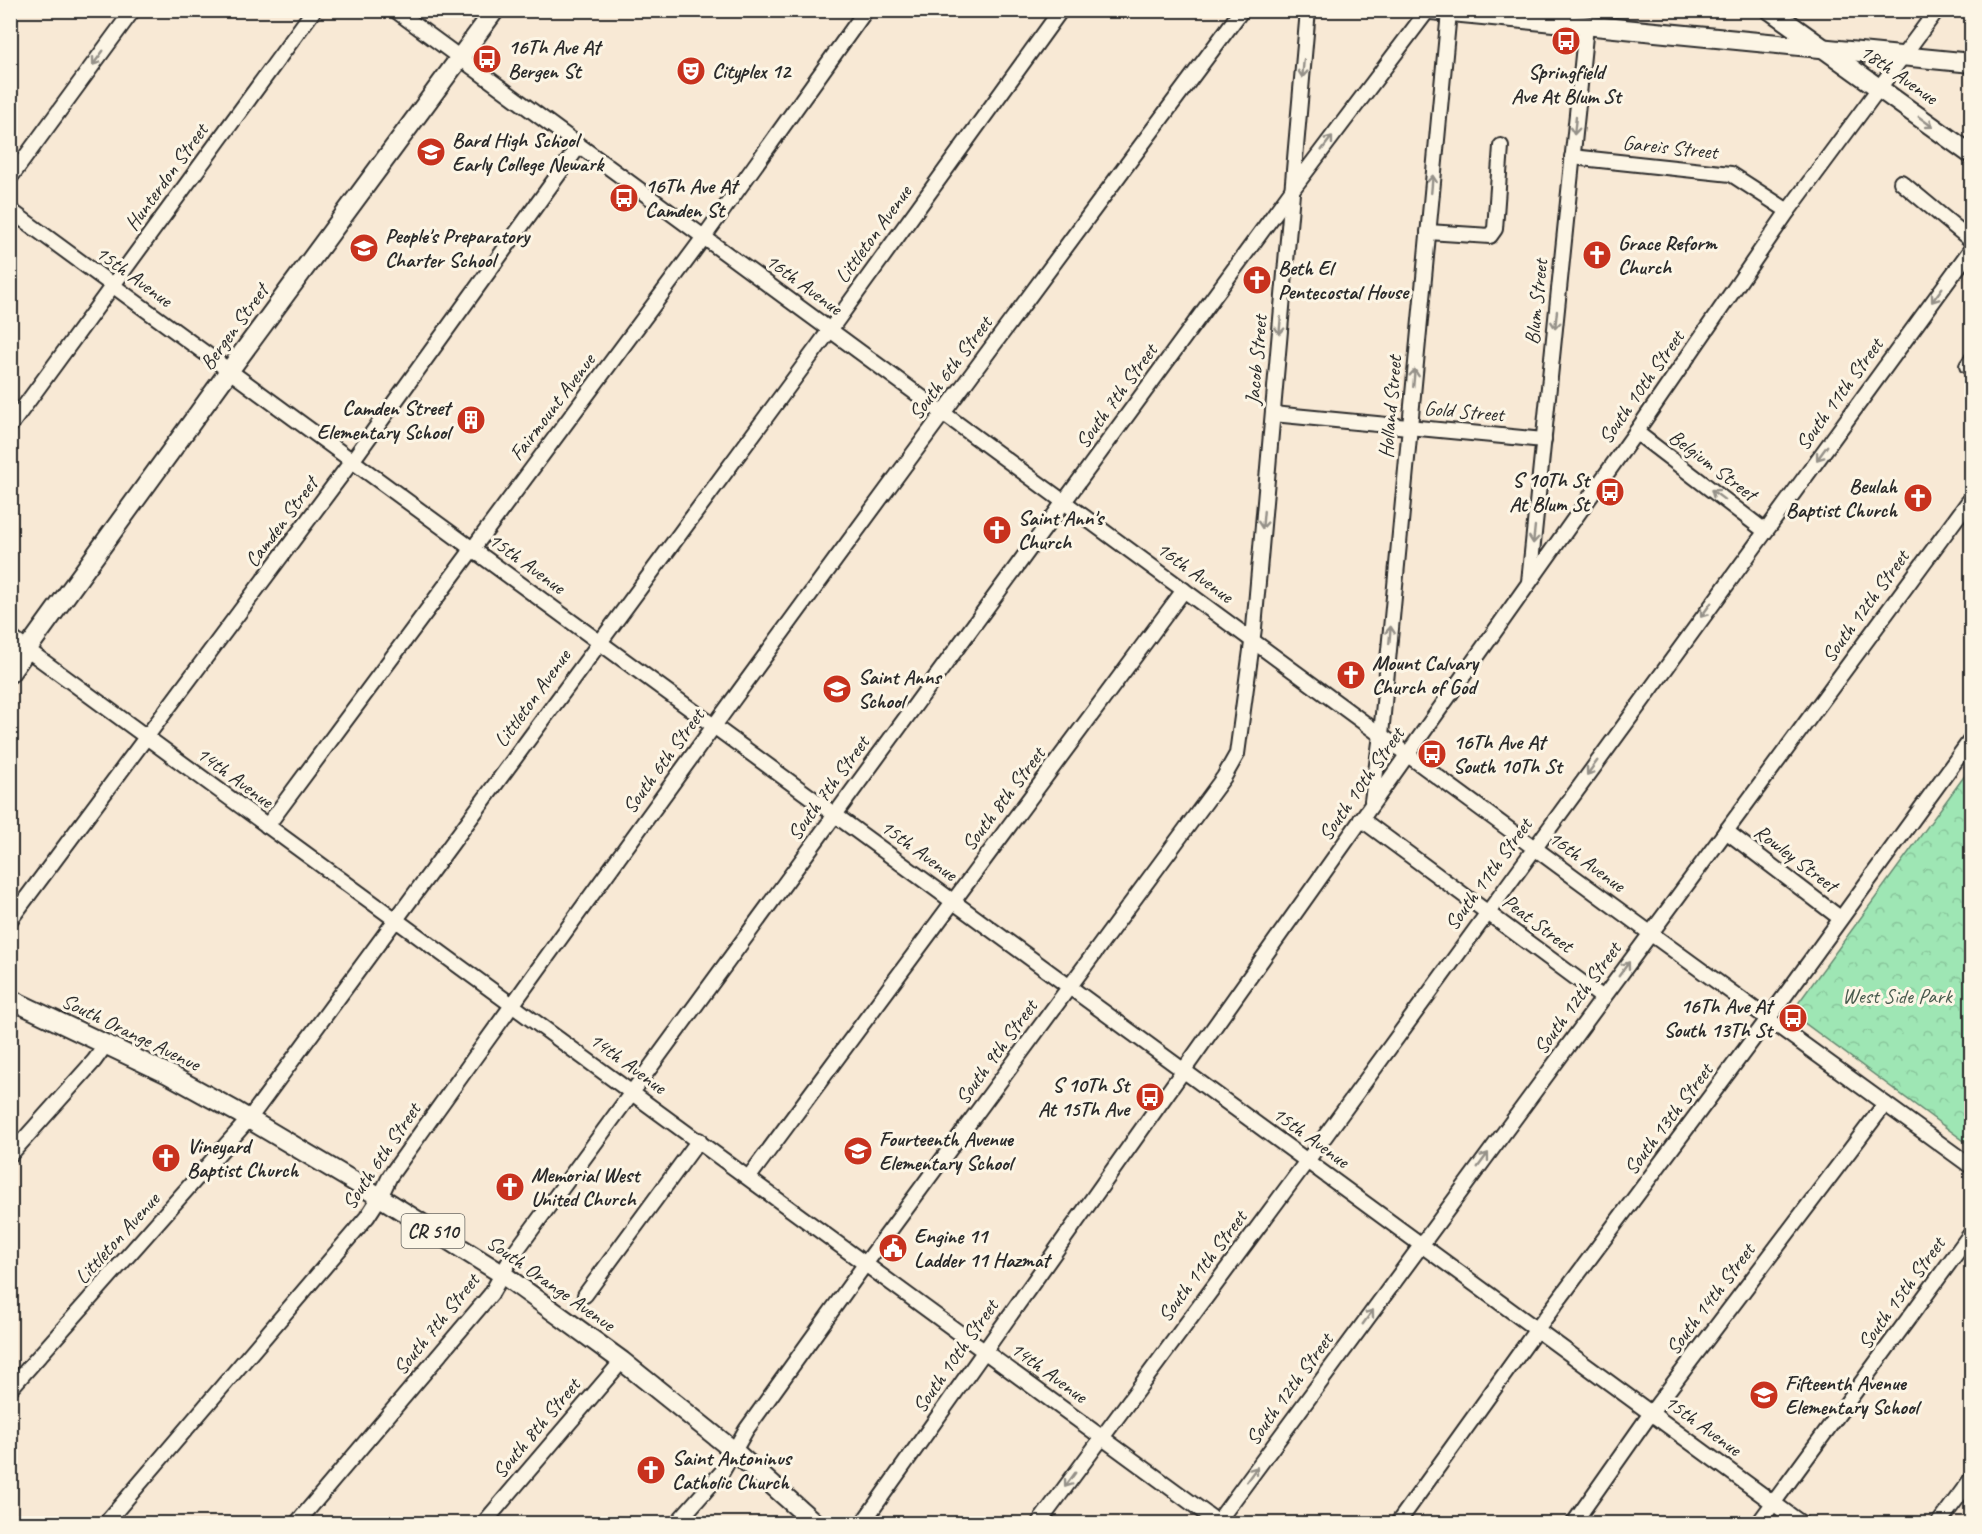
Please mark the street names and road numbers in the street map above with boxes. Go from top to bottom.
street label: 18th Avenue [1855,38,1944,111]
street label: Hunterdon Street [118,117,215,236]
street label: Gareis Street [1621,129,1721,165]
street label: Littleton Avenue [829,179,918,288]
street label: 15th Avenue [90,239,179,313]
street label: 16th Avenue [760,247,849,321]
street label: Blum Street [1519,256,1554,346]
street label: Bergen Street [194,277,276,375]
street label: South 6th Street [903,309,999,425]
street label: Jacob Street [1239,312,1273,407]
street label: South 10th Street [1592,324,1691,449]
street label: South 11th Street [1790,331,1890,455]
street label: South 7th Street [1069,337,1164,453]
street label: Fairmount Avenue [503,347,602,466]
street label: Holland Street [1373,353,1408,459]
street label: Gold Street [1423,395,1507,428]
street label: Belgium Street [1664,424,1764,508]
street label: Camden Street [239,469,325,572]
street label: 15th Avenue [483,526,572,600]
street label: 16th Avenue [1151,535,1240,609]
street label: South 12th Street [1816,543,1916,667]
street label: Littleton Avenue [488,643,577,752]
street label: South 6th Street [616,702,711,818]
street label: South 10th Street [1312,721,1411,846]
street label: South 7th Street [781,729,876,845]
street label: 14th Avenue [191,740,280,814]
street label: South 8th Street [956,740,1052,856]
street label: South 11th Street [1439,811,1539,935]
street label: 15th Avenue [875,813,964,887]
street label: Rowley Street [1749,818,1845,900]
street label: 16th Avenue [1543,824,1632,898]
street label: Peat Street [1497,888,1580,959]
street label: South 12th Street [1528,935,1628,1059]
street label: South Orange Avenue [58,987,206,1078]
street label: South 9th Street [949,993,1044,1109]
street label: 14th Avenue [584,1026,673,1100]
street label: South 13th Street [1618,1057,1719,1180]
street label: South 6th Street [336,1096,427,1214]
street label: 15th Avenue [1267,1100,1356,1174]
street label: Littleton Avenue [69,1186,166,1289]
street label: South 11th Street [1152,1204,1253,1327]
road number: CR 510 [402,1214,464,1248]
street label: South Orange Avenue [482,1229,622,1338]
street label: South 15th Street [1852,1230,1952,1354]
street label: South 14th Street [1660,1237,1761,1360]
street label: South 7th Street [387,1266,486,1380]
street label: South 10th Street [906,1293,1005,1418]
street label: South 12th Street [1240,1326,1340,1450]
street label: 14th Avenue [1005,1335,1094,1409]
street label: South 8th Street [486,1371,587,1484]
street label: 15th Avenue [1659,1388,1748,1462]

